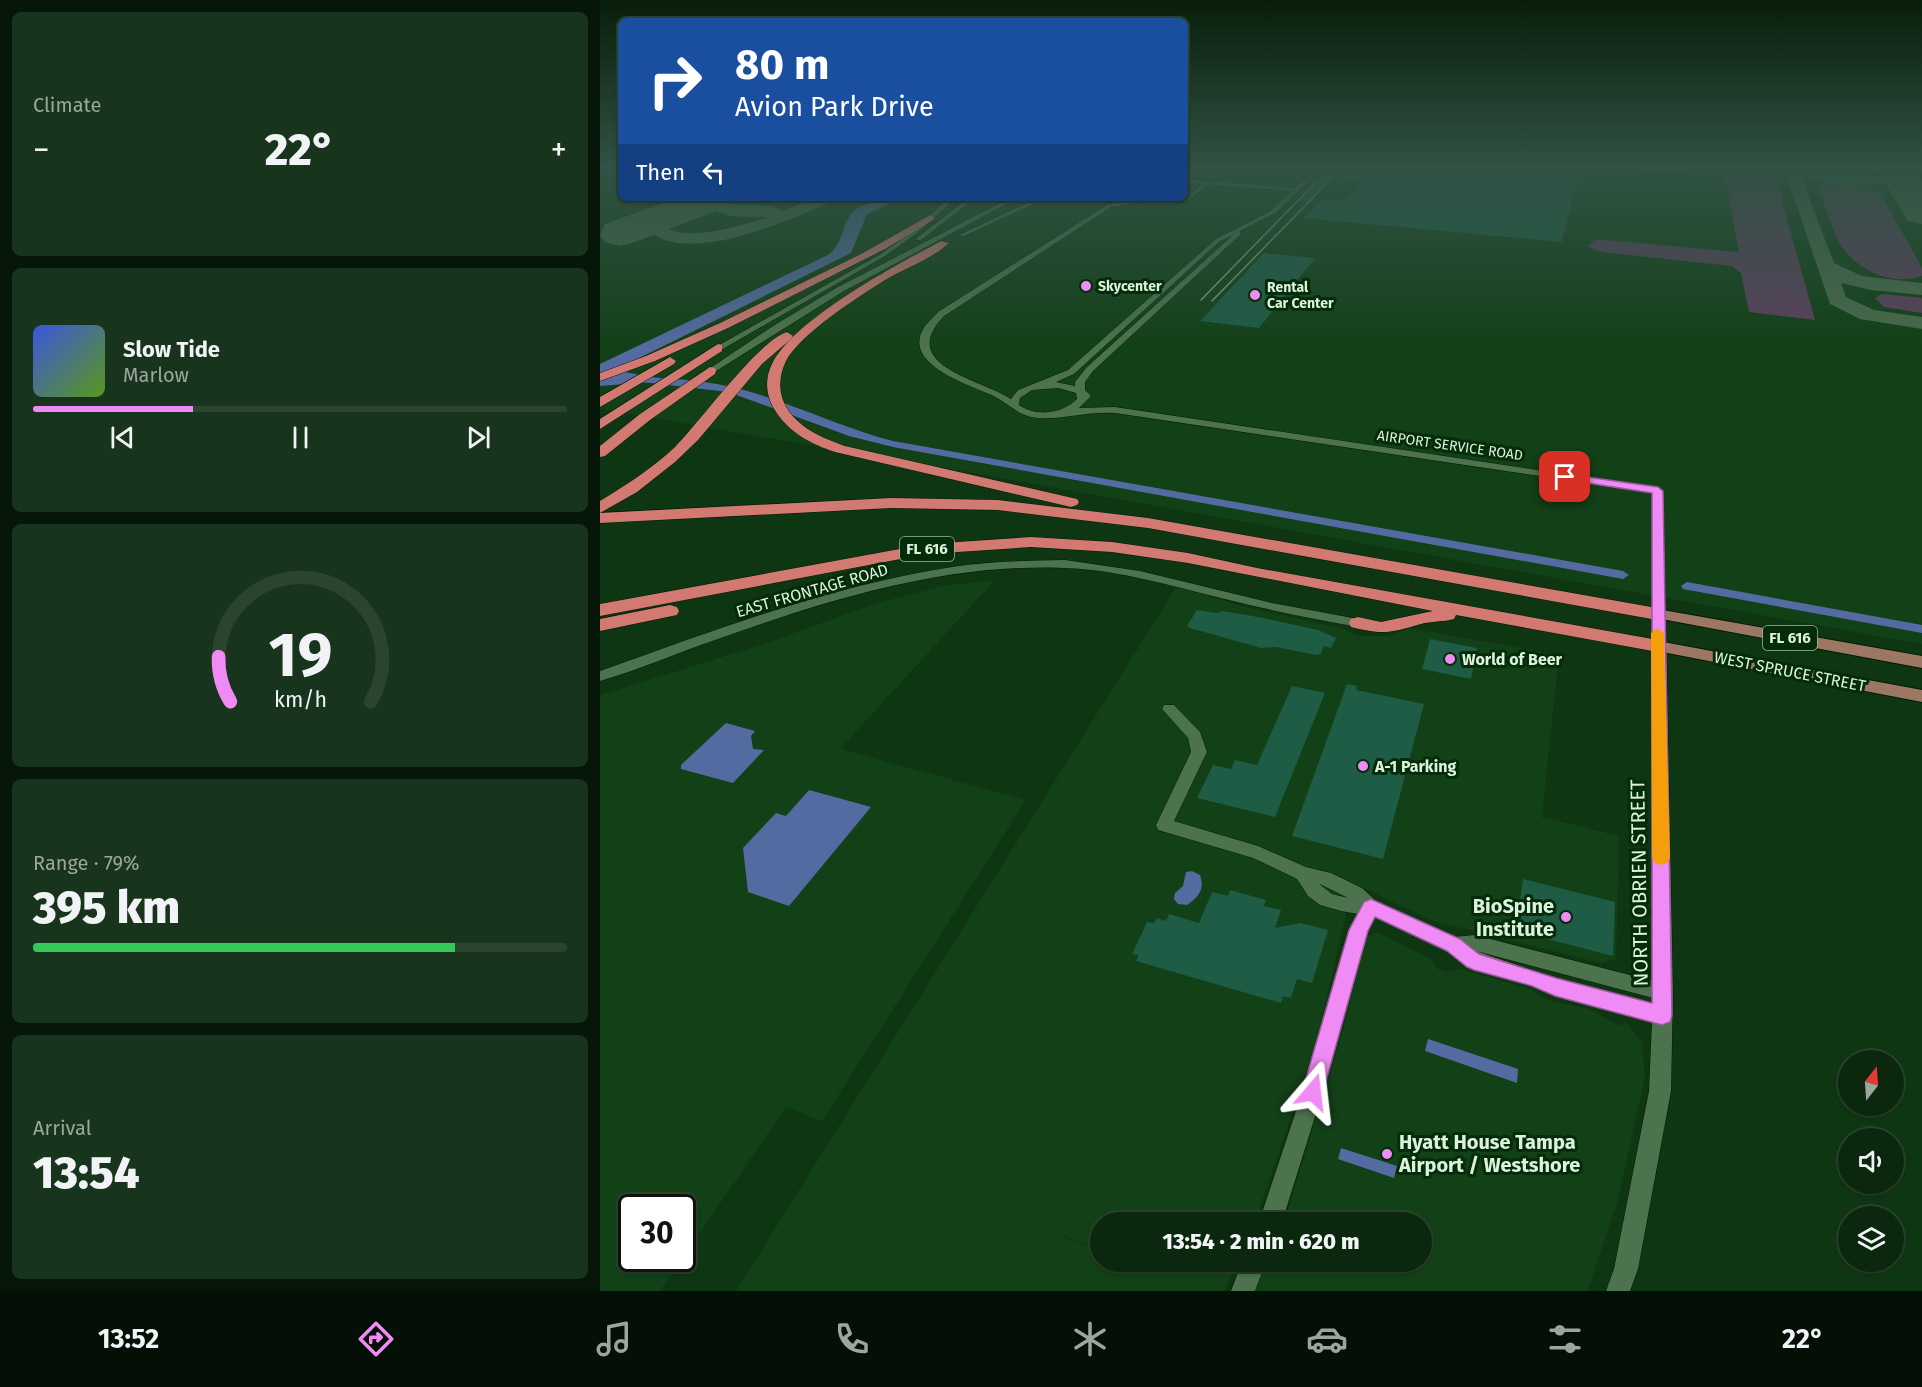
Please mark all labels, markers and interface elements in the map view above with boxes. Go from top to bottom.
text: 80 m [735,40,829,90]
icon: right [636,42,714,120]
text: Avion Park Drive [735,91,934,123]
text: Climate [33,93,101,117]
text: 22° [265,123,335,177]
text: − [33,130,50,170]
text: + [551,130,567,170]
icon: left [697,156,730,189]
text: Then [636,159,685,186]
place label: Skycenter [1098,278,1162,295]
marker: Skycenter [1079,279,1093,293]
place label: Rental Car Center [1267,279,1334,312]
marker: Rental Car Center [1248,288,1262,302]
text: Slow Tide [123,336,220,363]
text: Marlow [123,363,189,387]
icon: previous [106,421,139,454]
icon: pause [284,421,317,454]
icon: next [462,421,495,454]
street label: AIRPORT SERVICE ROAD [1376,427,1524,464]
pin [1539,451,1590,502]
icon: arrive [1548,460,1581,493]
road number: FL 616 [900,537,954,561]
street label: EAST FRONTAGE ROAD [734,560,890,621]
text: 19 [268,619,332,694]
road number: FL 616 [1763,626,1817,650]
street label: WEST SPRUCE STREET [1712,647,1868,696]
place label: World of Beer [1462,650,1563,669]
marker: World of Beer [1443,652,1457,666]
text: km/h [273,688,327,714]
place label: A-1 Parking [1374,757,1456,776]
marker: A-1 Parking [1356,759,1370,773]
street label: NORTH OBRIEN STREET [1625,779,1653,987]
text: Range · 79% [33,851,139,875]
text: 395 km [33,881,180,935]
place label: BioSpine Institute [1473,894,1554,941]
marker: BioSpine Institute [1559,910,1573,924]
north arrow [1838,1050,1904,1116]
map controls [1838,1050,1904,1272]
position arrow [1281,1060,1345,1124]
text: Arrival [33,1116,92,1140]
button: sound [1838,1128,1904,1194]
place label: Hyatt House Tampa Airport / Westshore [1398,1130,1580,1177]
text: 13:54 [33,1146,140,1200]
marker: Hyatt House Tampa Airport / Westshore [1380,1147,1394,1161]
speed limit sign: 30 [618,1194,696,1272]
button: layers [1838,1206,1904,1272]
text: 13:54 · 2 min · 620 m [1162,1228,1360,1255]
icon: directions [355,1318,397,1360]
icon: music [593,1318,635,1360]
icon: phone [831,1318,873,1360]
icon: climate [1069,1318,1111,1360]
icon: car [1306,1318,1348,1360]
icon: filters [1544,1318,1586,1360]
text: 13:52 [98,1323,159,1355]
text: 22° [1782,1323,1824,1355]

